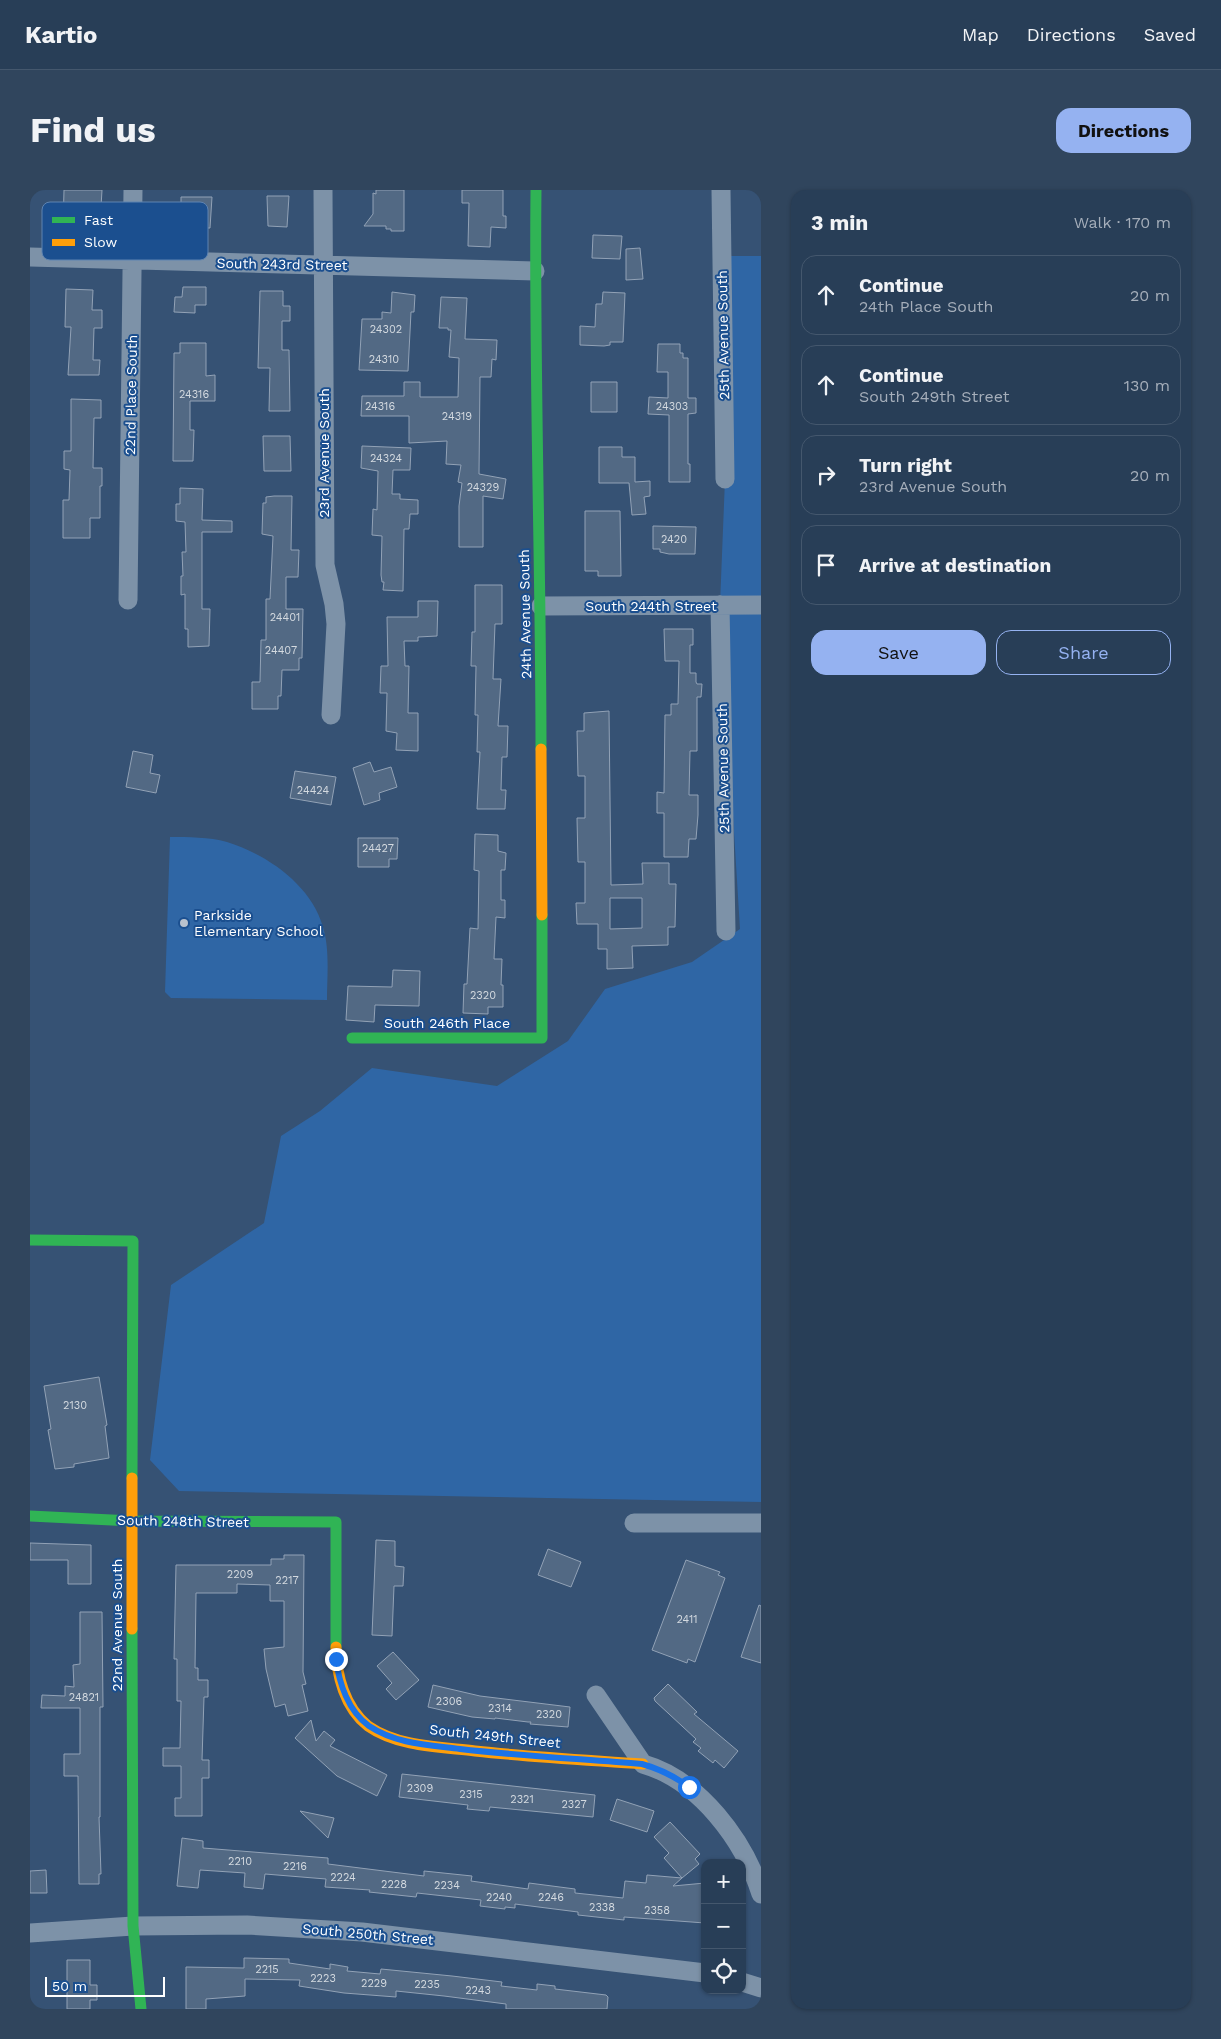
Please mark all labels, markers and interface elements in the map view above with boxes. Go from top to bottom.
text: Kartio [25,21,97,49]
text: Map [962,24,999,45]
text: Directions [1027,24,1116,45]
text: Saved [1144,24,1196,45]
button: Directions [1056,108,1191,153]
text: Find us [30,109,156,151]
legend [42,202,208,260]
text: 3 min [811,210,868,235]
text: Fast [84,212,113,228]
text: Walk · 170 m [1074,213,1171,232]
text: Slow [84,234,117,250]
street label: South 243rd Street [216,255,348,273]
street label: 25th Avenue South [714,270,732,400]
text: Continue [859,274,943,297]
icon: ahead [812,281,840,309]
text: 20 m [1130,286,1170,305]
text: 24th Place South [859,297,993,316]
house number: 24302 [370,323,402,336]
street label: 22nd Place South [122,335,140,455]
house number: 24310 [369,353,399,366]
text: Continue [859,364,943,387]
icon: ahead [812,371,840,399]
text: 130 m [1124,376,1170,395]
text: South 249th Street [859,387,1010,406]
house number: 24316 [179,388,209,401]
street label: 23rd Avenue South [316,388,332,518]
house number: 24316 [365,400,395,413]
house number: 24303 [656,400,688,413]
house number: 24319 [442,410,472,423]
house number: 24324 [370,452,402,465]
text: Turn right [859,454,952,477]
icon: right [812,461,840,489]
text: 20 m [1130,466,1170,485]
text: 23rd Avenue South [859,477,1007,496]
house number: 24329 [467,481,499,494]
house number: 2420 [661,533,687,546]
street label: 24th Avenue South [516,549,534,679]
icon: arrive [812,551,840,579]
text: Arrive at destination [859,554,1051,577]
street label: South 244th Street [585,598,717,614]
house number: 24401 [270,611,300,624]
button: Save [811,630,986,675]
button: Share [996,630,1171,675]
house number: 24407 [265,644,297,657]
street label: 25th Avenue South [714,703,732,833]
house number: 24424 [297,784,329,797]
house number: 24427 [362,842,394,855]
place label: Parkside Elementary School [194,907,324,939]
marker: Parkside Elementary School [178,917,190,929]
house number: 2320 [470,989,496,1002]
street label: South 246th Place [384,1015,510,1031]
house number: 2130 [63,1399,87,1412]
street label: South 248th Street [117,1512,249,1530]
street label: 22nd Avenue South [109,1559,125,1691]
house number: 2209 [227,1568,253,1581]
house number: 2217 [275,1574,299,1587]
house number: 2411 [676,1613,698,1626]
route end [325,1648,348,1671]
house number: 24821 [69,1691,99,1704]
house number: 2306 [436,1695,462,1708]
house number: 2314 [488,1702,512,1715]
house number: 2320 [536,1708,562,1721]
street label: South 249th Street [429,1721,561,1751]
route start [678,1776,701,1799]
house number: 2309 [407,1782,433,1795]
house number: 2315 [459,1788,483,1801]
house number: 2321 [510,1793,534,1806]
house number: 2327 [561,1798,587,1811]
house number: 2210 [228,1855,252,1868]
map controls [701,1859,746,1994]
button: + [701,1859,746,1904]
house number: 2216 [283,1860,307,1873]
house number: 2224 [330,1871,356,1884]
house number: 2228 [381,1878,407,1891]
house number: 2234 [434,1879,460,1892]
house number: 2240 [486,1891,512,1904]
house number: 2246 [538,1891,564,1904]
house number: 2338 [589,1901,615,1914]
house number: 2358 [644,1904,670,1917]
button: − [701,1904,746,1949]
street label: South 250th Street [302,1920,434,1948]
button: locate [701,1949,746,1994]
house number: 2215 [255,1963,279,1976]
house number: 2223 [310,1972,336,1985]
scale bar [45,1974,165,1997]
house number: 2229 [361,1977,387,1990]
text: 50 m [52,1978,87,1994]
house number: 2235 [414,1978,440,1991]
house number: 2243 [465,1984,491,1997]

